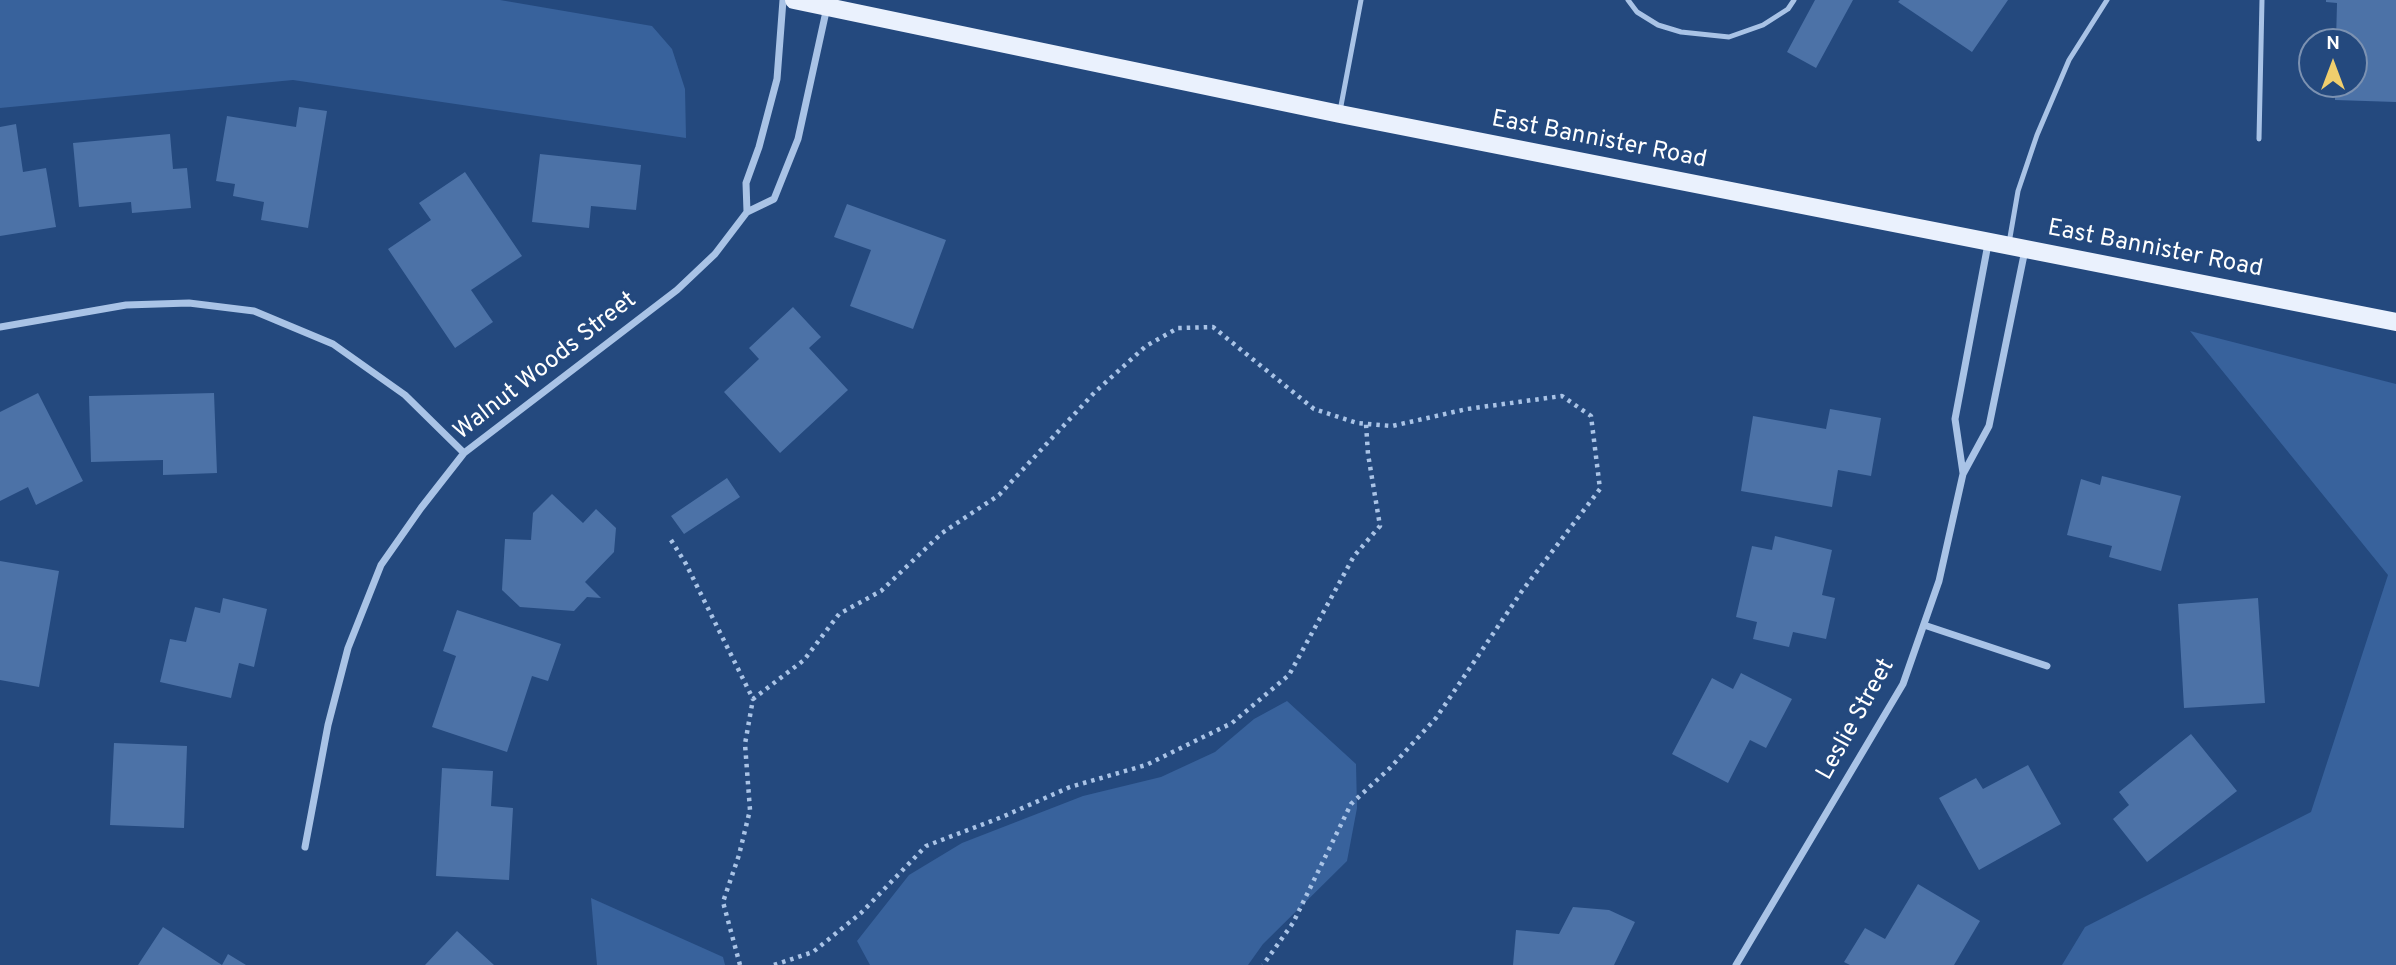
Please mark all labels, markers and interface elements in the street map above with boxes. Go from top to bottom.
north arrow [2298,28,2368,98]
text: N [2326,32,2340,56]
street label: East Bannister Road [1489,106,1709,176]
street label: East Bannister Road [2045,215,2265,285]
street label: Walnut Woods Street [449,287,643,447]
street label: Leslie Street [1812,654,1902,786]

